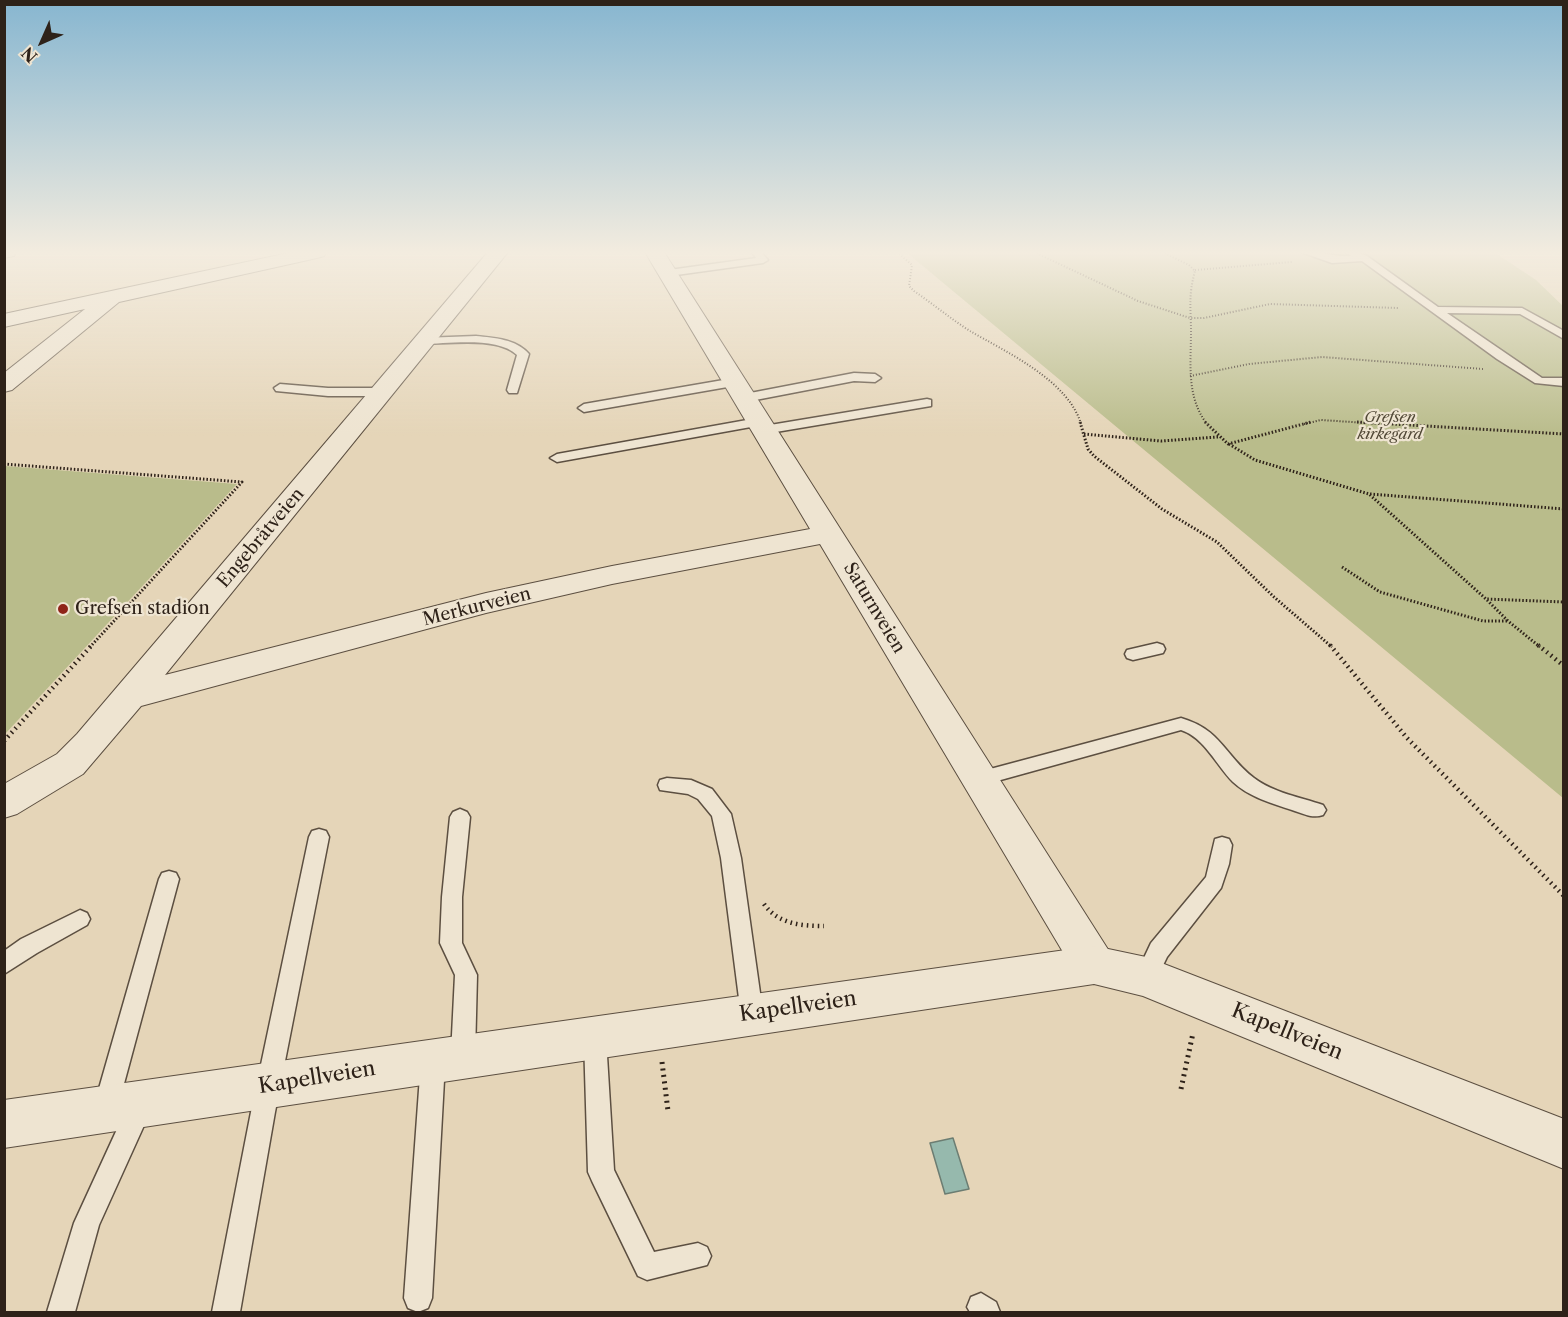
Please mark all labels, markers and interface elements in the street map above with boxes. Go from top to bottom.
north arrow [12,12,72,72]
text: N [17,43,41,67]
park label: Grefsen kirkegård [1358,409,1422,444]
street label: Engebråtveien [213,484,309,592]
street label: Saturnveien [838,559,910,657]
street label: Merkurveien [421,583,533,631]
place label: Grefsen stadion [75,598,210,620]
marker: Grefsen stadion [56,602,70,616]
street label: Kapellveien [738,986,858,1028]
street label: Kapellveien [1227,998,1347,1066]
street label: Kapellveien [257,1056,377,1100]

